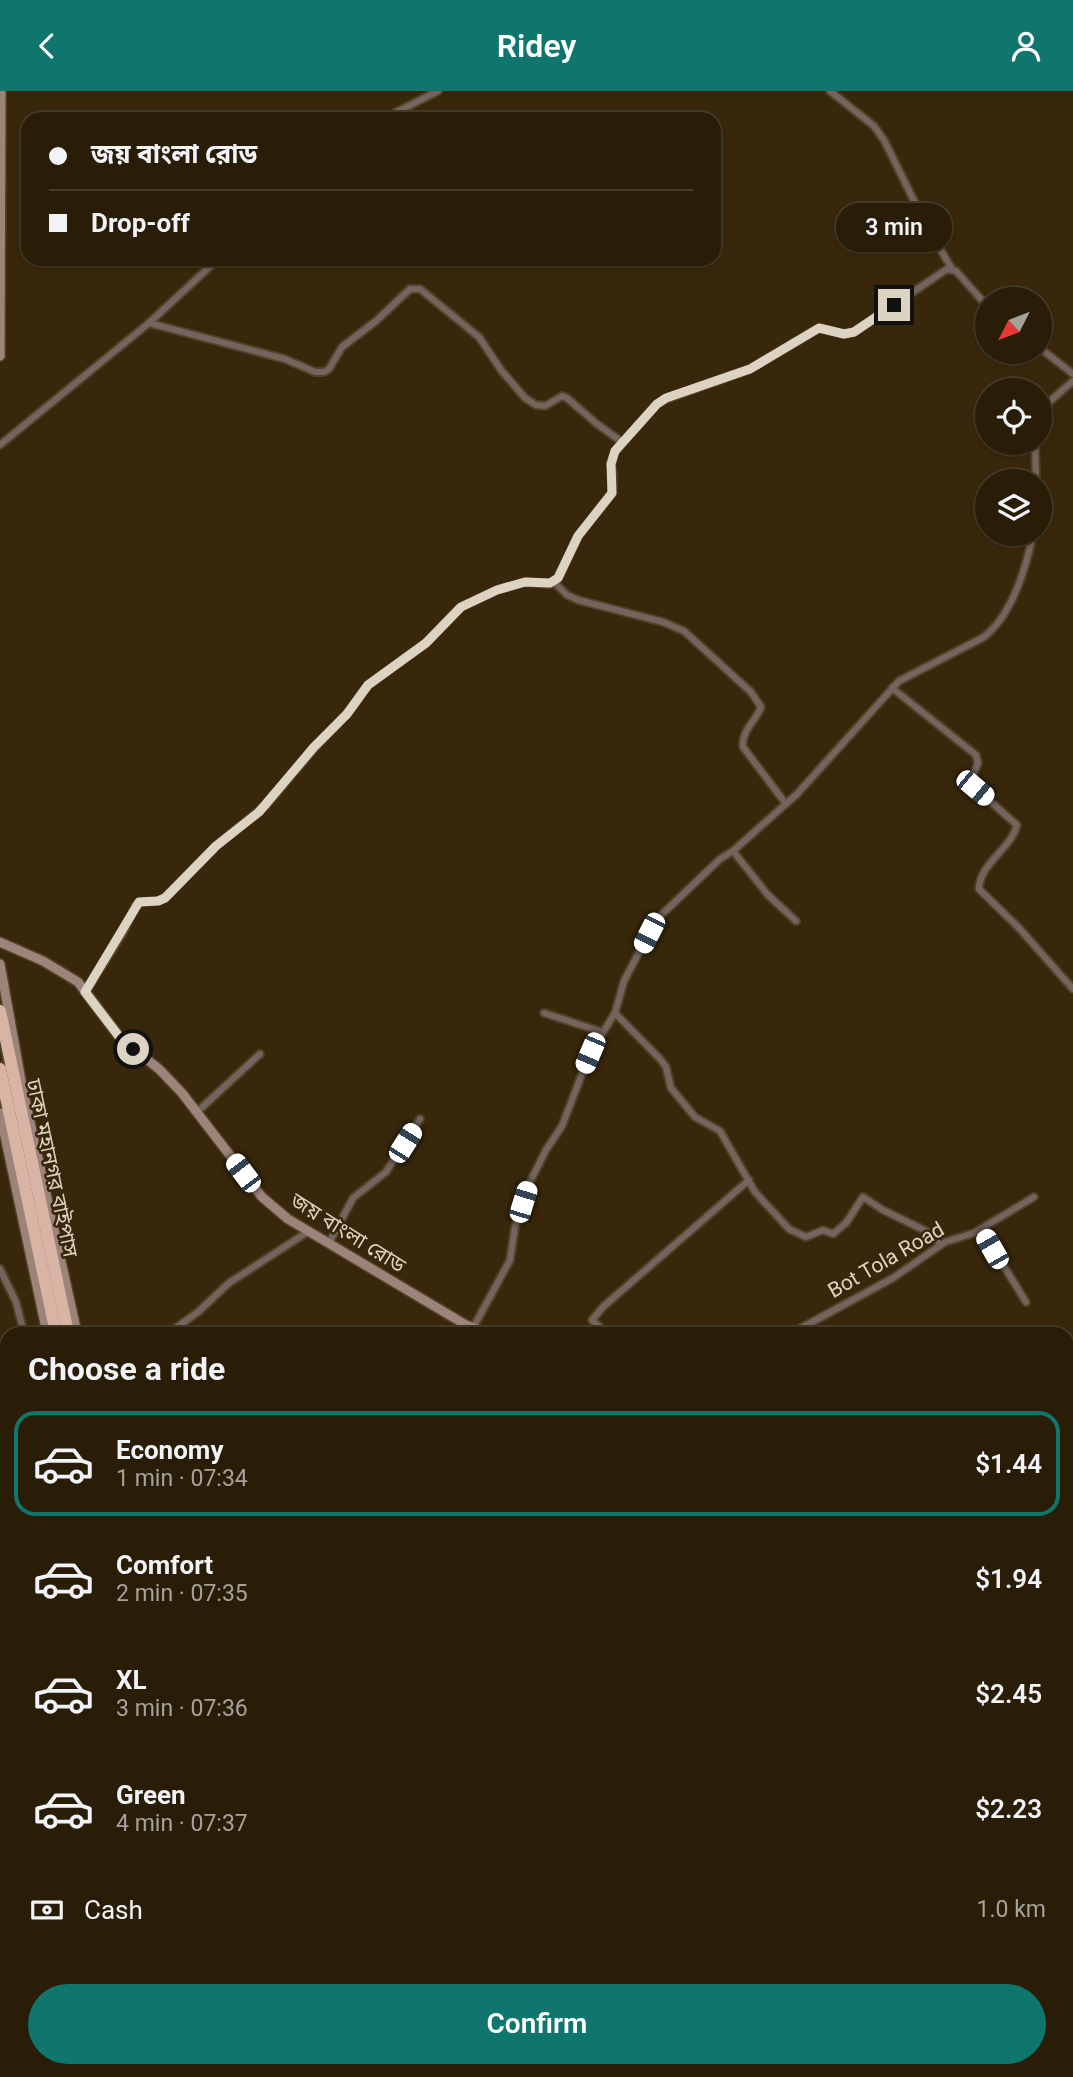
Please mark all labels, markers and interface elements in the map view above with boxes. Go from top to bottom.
icon: back [28,27,66,65]
text: Ridey [497,27,576,65]
icon: person [1007,27,1045,65]
text: জয় বাংলা রোড [91,139,257,169]
callout: 3 min [836,204,952,253]
text: Drop-off [91,208,190,238]
text: 3 min [865,214,923,241]
north arrow [975,287,1052,364]
map controls [975,287,1052,546]
route end [878,289,910,321]
button: locate [975,378,1052,455]
button: layers [975,469,1052,546]
car [953,766,998,810]
car [631,910,668,956]
car [573,1030,608,1076]
route start [117,1033,149,1065]
street label: ঢাকা মহানগর বাইপাস [21,1076,83,1260]
car [385,1120,426,1166]
car [222,1150,265,1196]
car [507,1179,540,1225]
street label: জয় বাংলা রোড [285,1188,411,1278]
street label: Bot Tola Road [824,1217,948,1303]
car [973,1226,1012,1272]
text: Choose a ride [28,1350,225,1388]
icon: car [32,1432,95,1495]
text: Economy [116,1435,223,1465]
text: $1.44 [975,1449,1042,1479]
text: 1 min · 07:34 [116,1465,248,1492]
icon: car [32,1547,95,1610]
text: Comfort [116,1550,213,1580]
text: $1.94 [975,1564,1042,1594]
text: 2 min · 07:35 [116,1580,248,1607]
icon: car [32,1662,95,1725]
text: XL [116,1665,147,1695]
text: $2.45 [975,1679,1042,1709]
text: 3 min · 07:36 [116,1695,248,1722]
icon: car [32,1777,95,1840]
text: Green [116,1780,186,1810]
text: $2.23 [975,1794,1042,1824]
text: 4 min · 07:37 [116,1810,248,1837]
icon: cash [28,1891,66,1929]
text: Cash [84,1895,143,1925]
text: 1.0 km [977,1896,1046,1923]
button: Confirm [28,1984,1046,2064]

